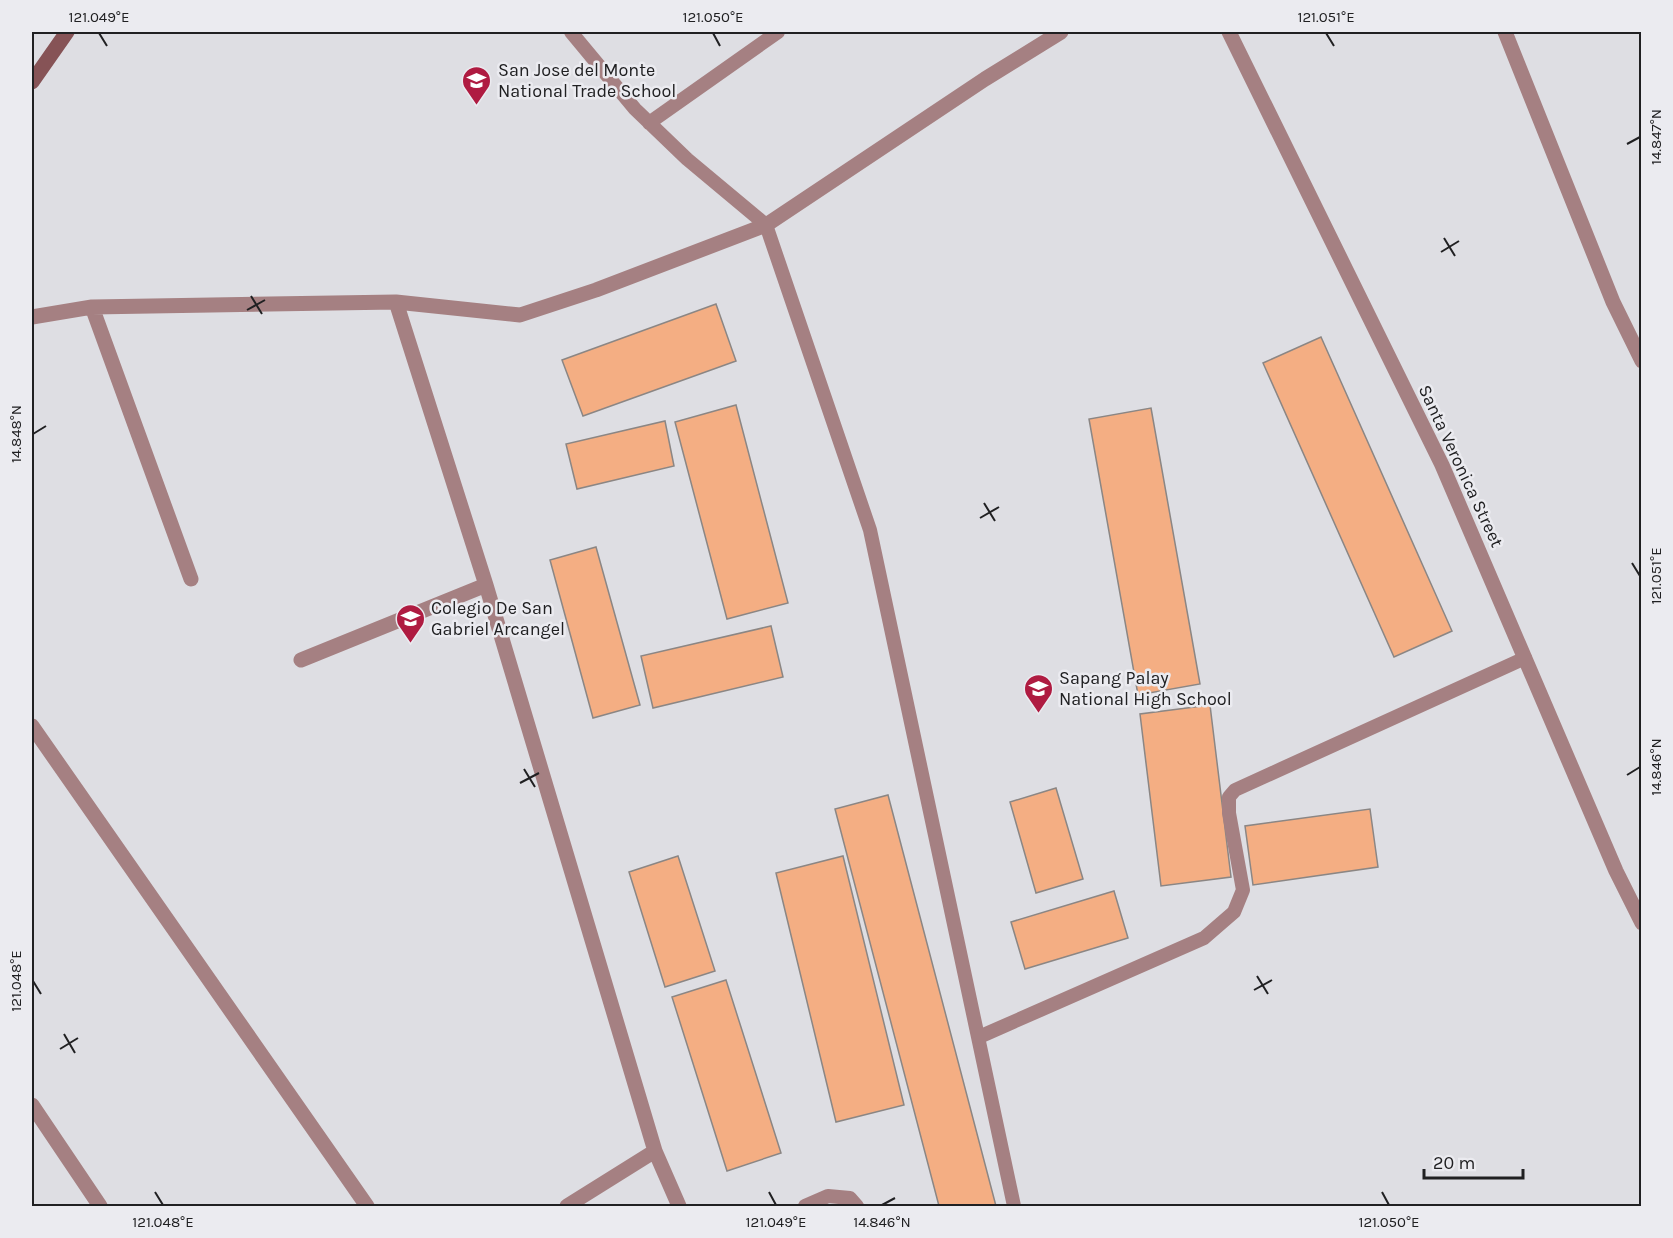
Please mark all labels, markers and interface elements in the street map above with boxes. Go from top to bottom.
text: 121.049°E [69,8,129,26]
text: 121.050°E [682,8,744,26]
text: 121.051°E [1297,8,1355,26]
place label: San Jose del Monte National Trade School [498,59,676,102]
school or university icon: San Jose del Monte National Trade School [461,64,493,106]
text: 14.847°N [1647,109,1665,165]
street label: Santa Veronica Street [1414,381,1508,551]
text: 14.848°N [7,405,25,463]
text: 121.051°E [1647,547,1665,605]
place label: Colegio De San Gabriel Arcangel [431,597,565,640]
school or university icon: Colegio De San Gabriel Arcangel [394,602,426,644]
place label: Sapang Palay National High School [1059,667,1232,710]
school or university icon: Sapang Palay National High School [1022,672,1054,714]
text: 14.846°N [1647,738,1665,796]
text: 121.048°E [7,950,25,1012]
scale bar [1424,1142,1523,1180]
text: 20 m [1433,1152,1475,1174]
text: 121.048°E [132,1213,194,1231]
text: 121.049°E [746,1213,806,1231]
text: 14.846°N [853,1213,911,1231]
text: 121.050°E [1358,1213,1420,1231]

